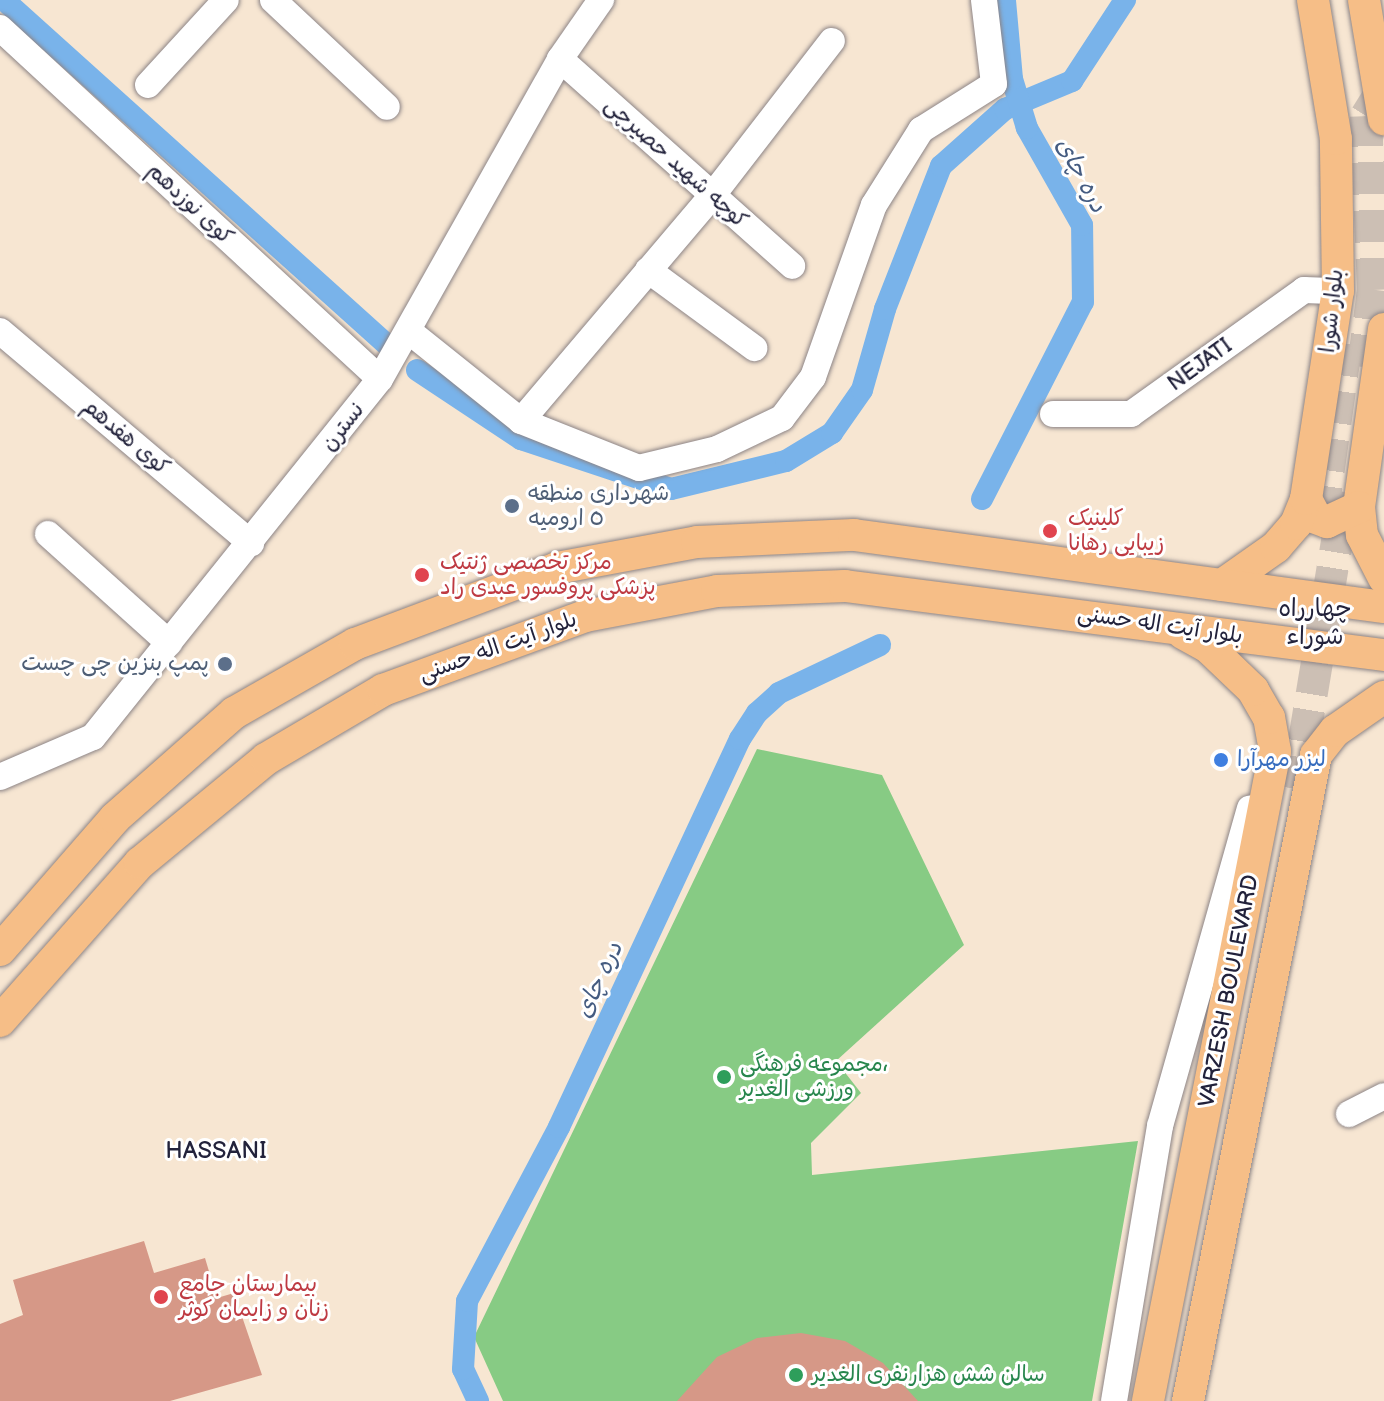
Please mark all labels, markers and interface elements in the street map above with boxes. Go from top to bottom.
street label: کوچه شهید حصیرچی [599,92,753,234]
water label: دره چای [1049,133,1113,217]
street label: کوی نوزدهم [141,157,239,251]
street label: بلوار شورا [1314,268,1350,354]
street label: NEJATI [1163,333,1237,397]
street label: کوی هفدهم [77,393,175,481]
street label: نسترن [316,397,370,457]
place label: شهردارى منطقه ٥ ارومیه [528,480,669,532]
marker: شهردارى منطقه ٥ ارومیه [503,497,521,515]
place label: کلینیک زیبایی رهانا [1068,505,1164,556]
marker: کلینیک زیبایی رهانا [1039,520,1061,542]
place label: مرکز تخصصی ژنتیک پزشکی پروفسور عبدی راد [440,549,656,600]
marker: مرکز تخصصی ژنتیک پزشکی پروفسور عبدی راد [411,564,433,586]
district label: چهارراه شوراء [1278,595,1352,651]
street label: بلوار آیت اله حسنی [1076,600,1244,650]
street label: بلوار آیت اله حسنی [415,606,581,688]
place label: پمپ بنزین چى چست [21,651,209,677]
marker: پمپ بنزین چى چست [216,655,234,673]
place label: لیزر مهرآرا [1237,747,1326,773]
marker: لیزر مهرآرا [1212,751,1230,769]
street label: VARZESH BOULEVARD [1194,873,1264,1109]
water label: دره چای [569,937,629,1023]
place label: مجموعه فرهنگی، ورزشی الغدیر [740,1051,888,1102]
marker: مجموعه فرهنگی، ورزشی الغدیر [715,1068,733,1086]
district label: HASSANI [158,1137,274,1165]
place label: بیمارستان جامع زنان و زایمان کوثر [179,1271,329,1322]
marker: بیمارستان جامع زنان و زایمان کوثر [150,1286,172,1308]
place label: سالن شش هزارنفری الغدیر [812,1362,1045,1388]
marker: سالن شش هزارنفری الغدیر [787,1366,805,1384]

